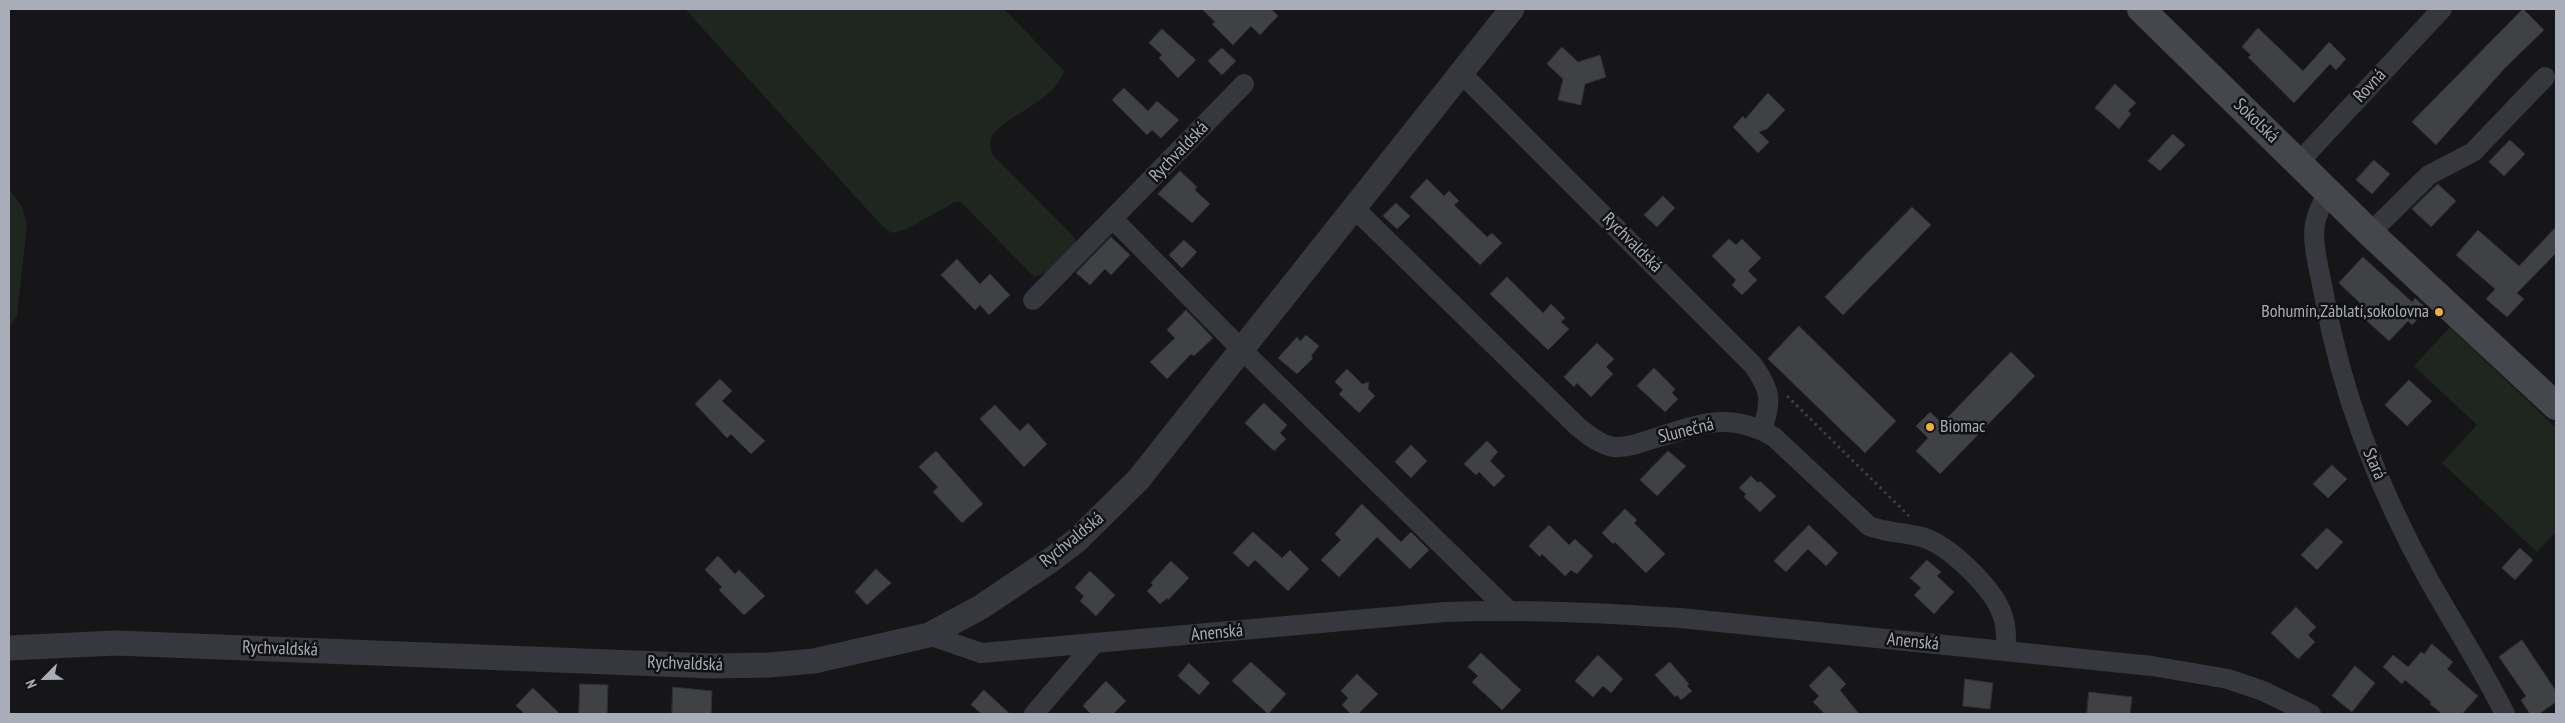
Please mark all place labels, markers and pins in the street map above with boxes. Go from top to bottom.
place label: Bohumín,Záblatí,sokolovna [2261,301,2429,323]
marker: Bohumín,Záblatí,sokolovna [2433,306,2445,318]
place label: Biomac [1940,416,1985,438]
marker: Biomac [1924,421,1936,433]

